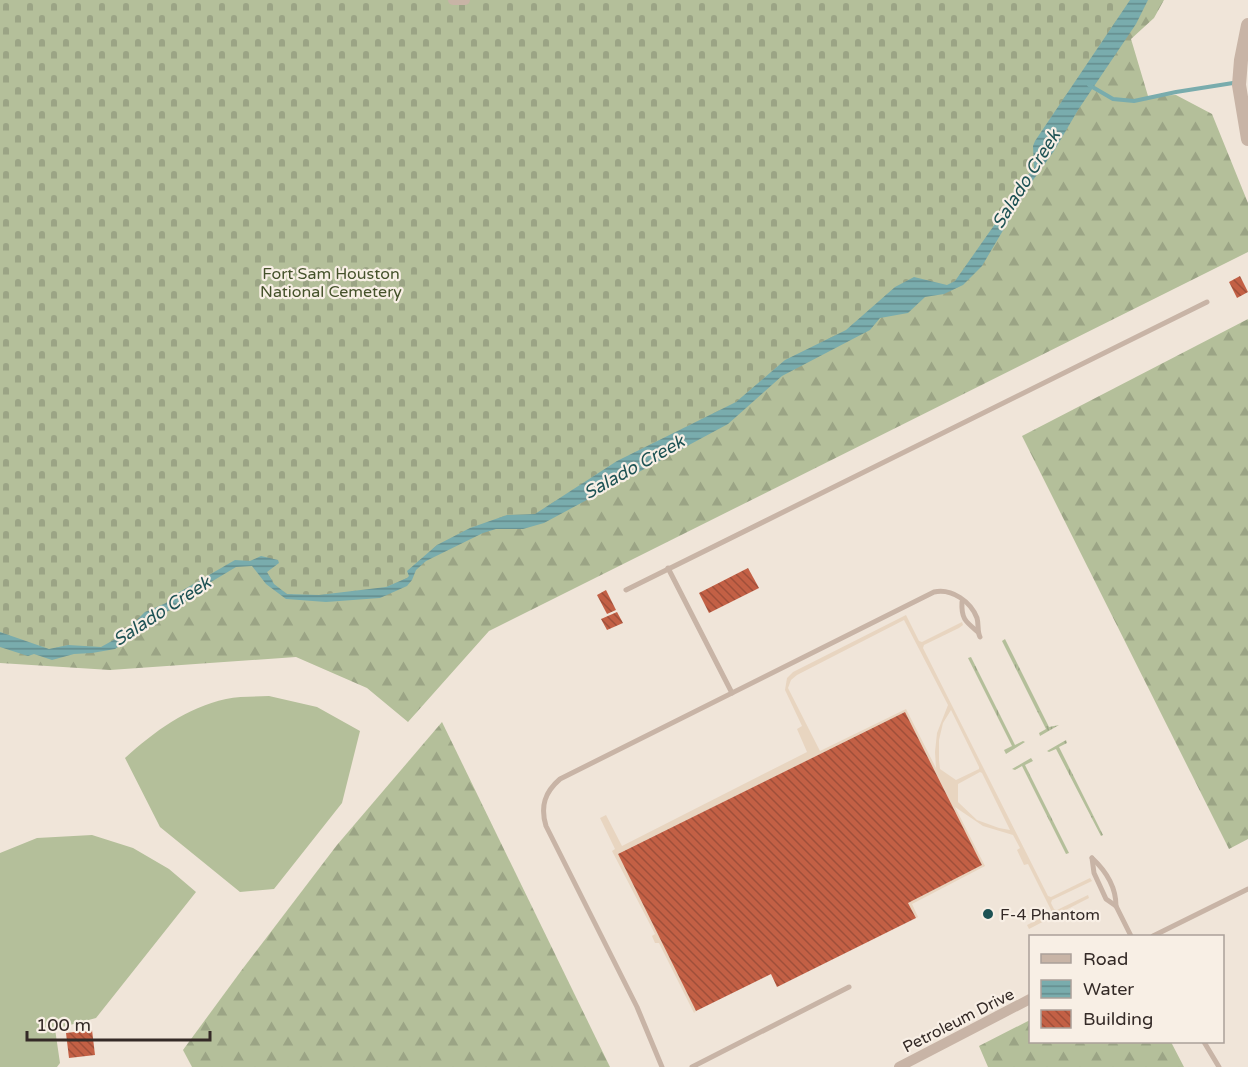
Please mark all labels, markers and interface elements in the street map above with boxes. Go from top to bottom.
water label: Salado Creek [987,125,1066,232]
park label: Fort Sam Houston National Cemetery [260,264,402,302]
water label: Salado Creek [580,430,689,504]
water label: Salado Creek [109,571,216,651]
place label: F-4 Phantom [1000,905,1100,925]
marker: F-4 Phantom [981,907,995,921]
legend [1029,935,1224,1043]
text: Road [1083,948,1128,970]
text: Water [1083,978,1134,1000]
street label: Petroleum Drive [899,984,1018,1058]
scale bar [27,1004,210,1042]
text: Building [1083,1008,1153,1030]
text: 100 m [36,1014,91,1036]

